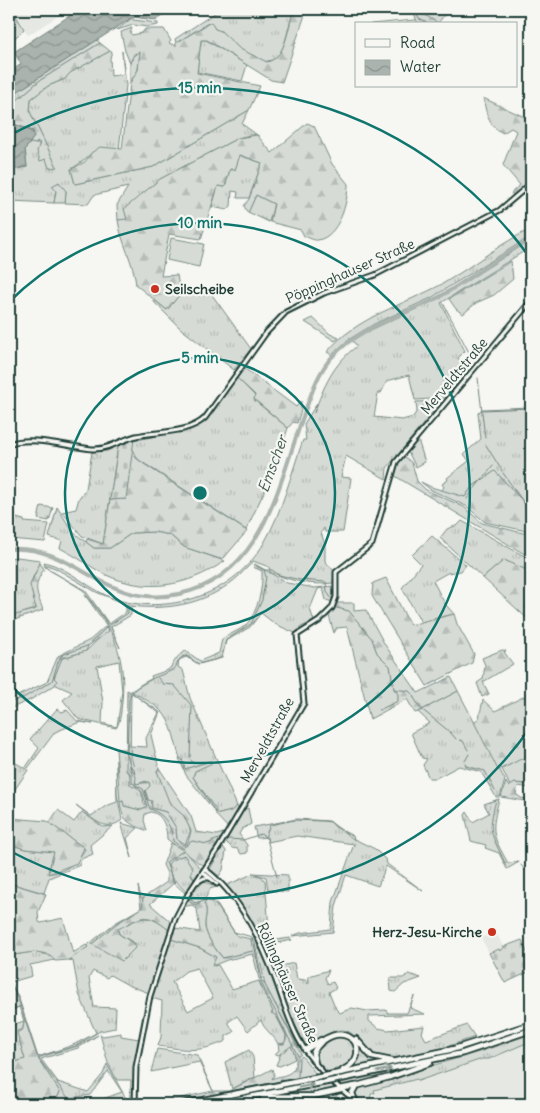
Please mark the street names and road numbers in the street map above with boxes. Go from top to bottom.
street label: Pöppinghauser Straße [283,234,417,308]
street label: Merveldtstraße [417,334,491,418]
street label: Merveldtstraße [236,694,298,786]
street label: Röllinghäuser Straße [253,920,323,1046]

